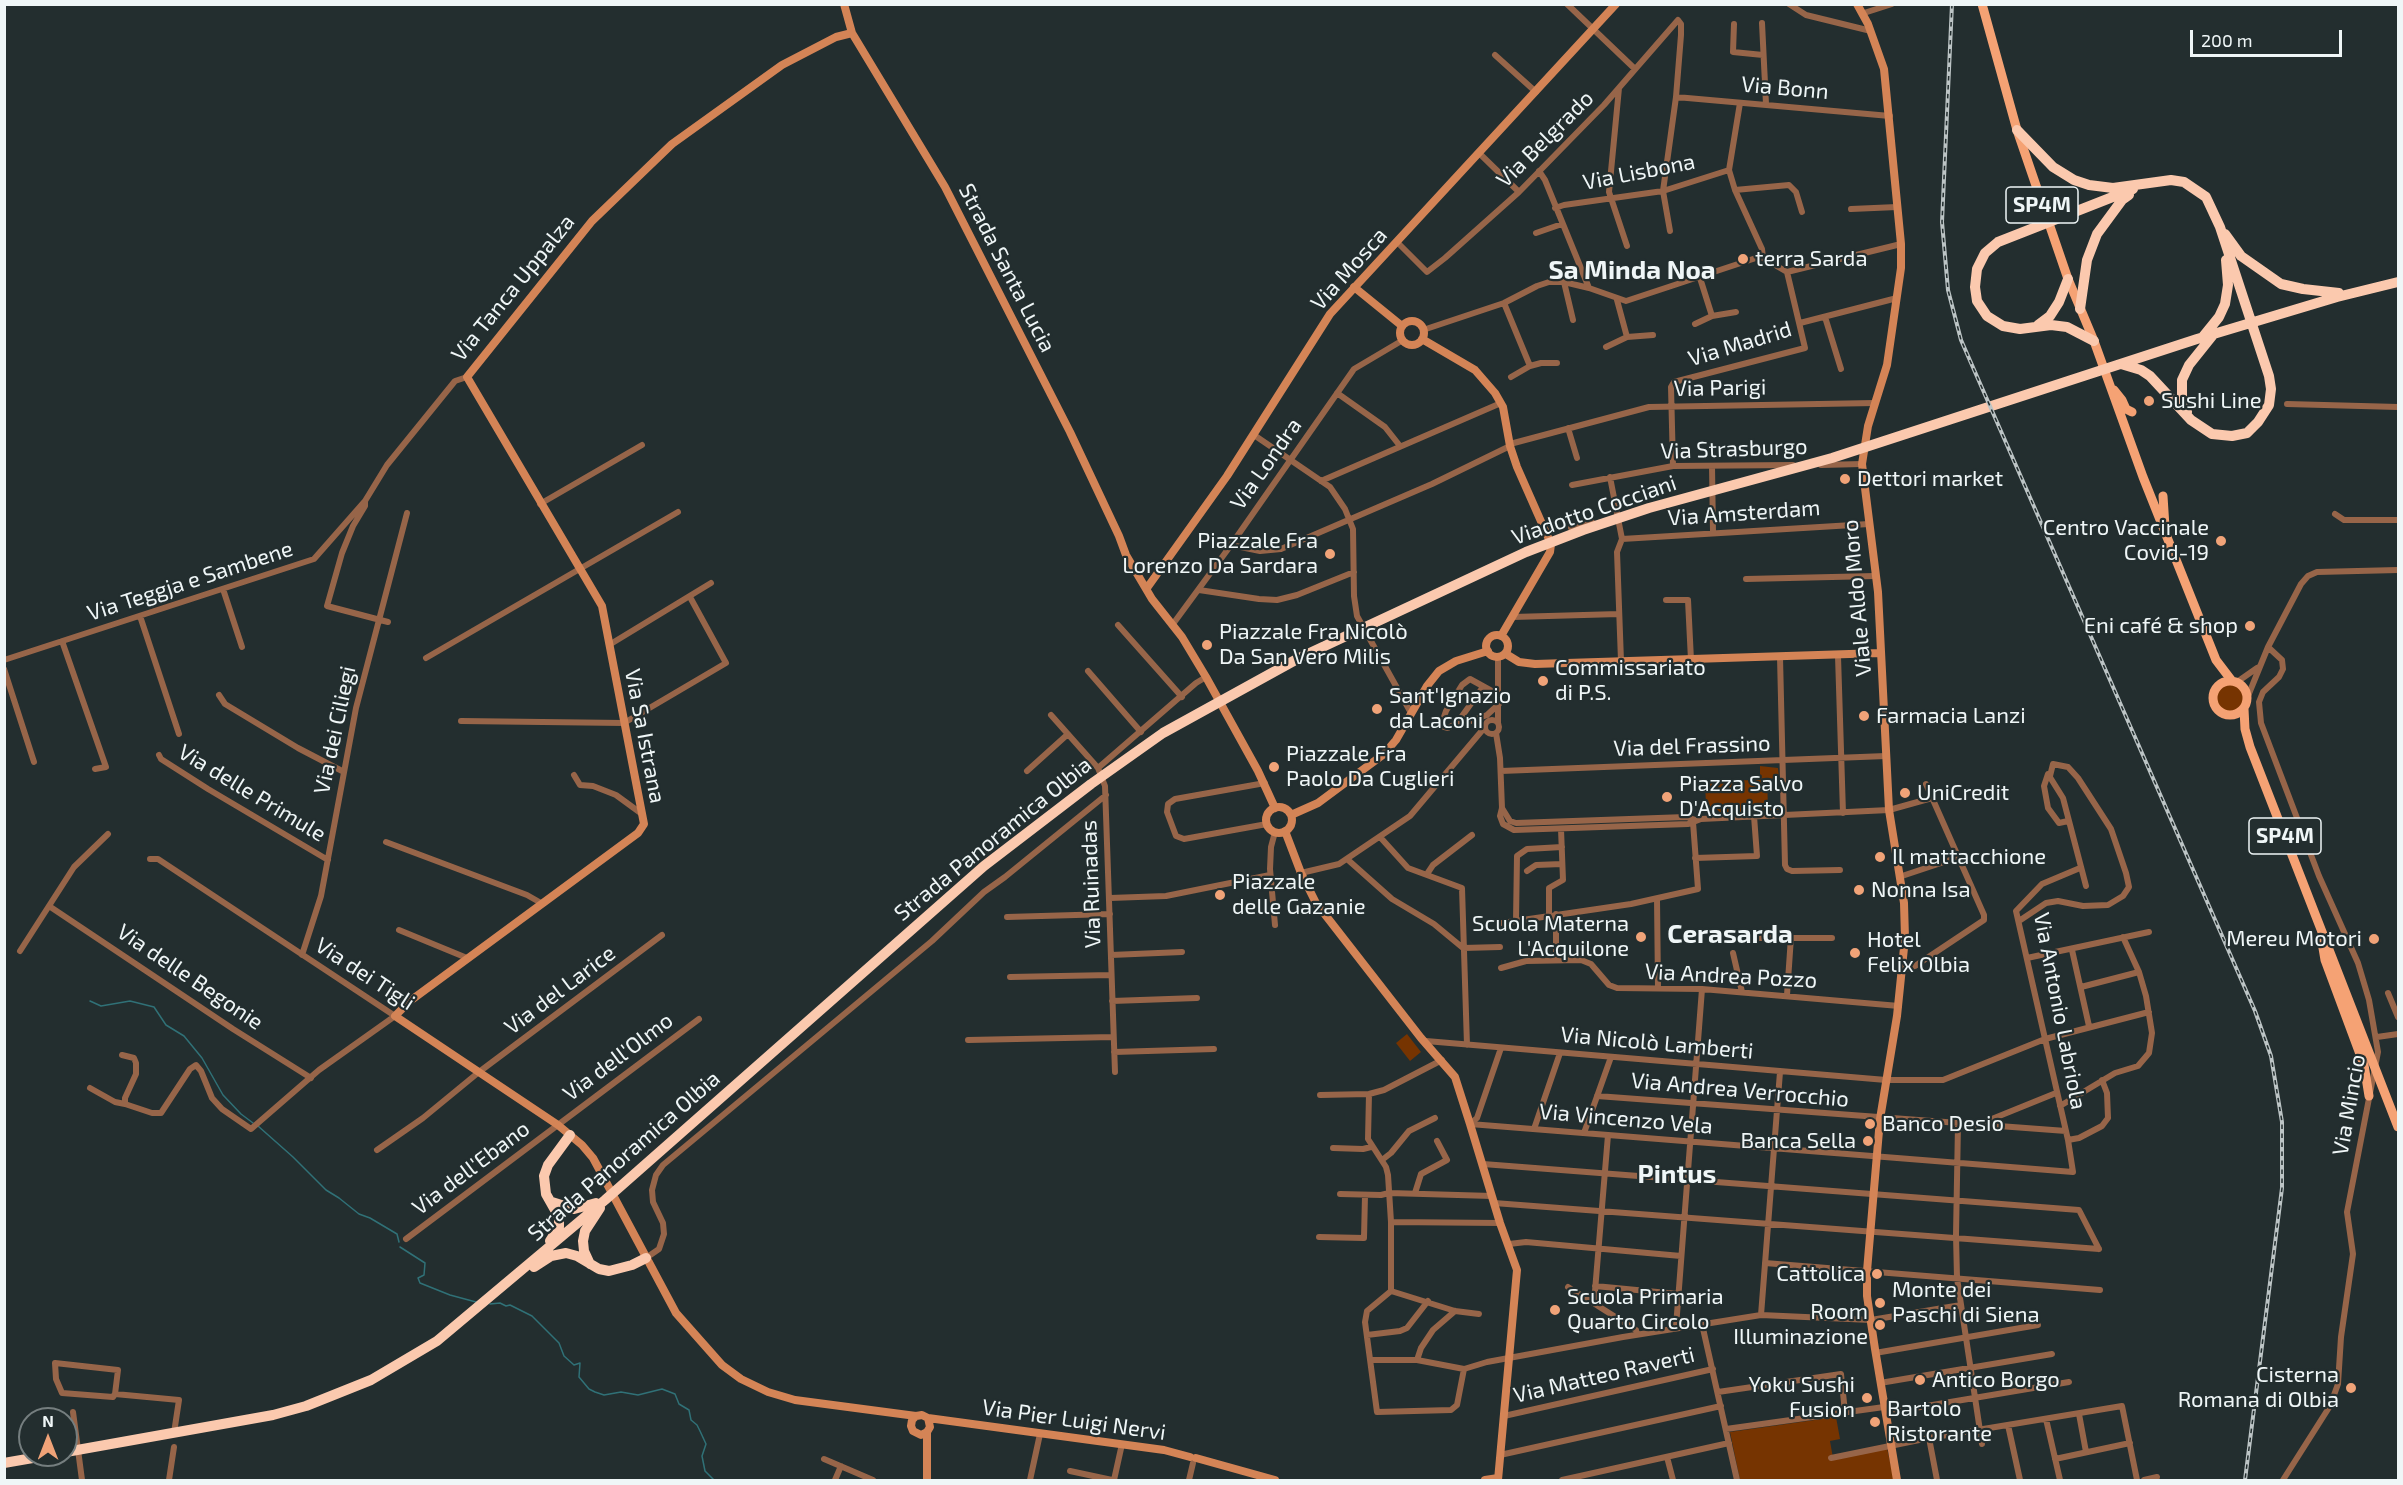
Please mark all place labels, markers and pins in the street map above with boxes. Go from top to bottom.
place label: terra Sarda [1755,246,1868,272]
marker: terra Sarda [1736,252,1750,266]
place label: Sushi Line [2161,388,2262,414]
marker: Sushi Line [2142,394,2156,408]
place label: Dettori market [1857,466,2003,492]
marker: Dettori market [1838,472,1852,486]
place label: Centro Vaccinale Covid-19 [2043,515,2209,566]
place label: Piazzale Fra Lorenzo Da Sardara [1122,528,1318,580]
marker: Centro Vaccinale Covid-19 [2214,534,2228,548]
marker: Piazzale Fra Lorenzo Da Sardara [1323,547,1337,561]
place label: Eni café & shop [2084,613,2238,639]
place label: Piazzale Fra Nicolò Da San Vero Milis [1219,619,1408,670]
marker: Eni café & shop [2243,619,2257,633]
marker: Piazzale Fra Nicolò Da San Vero Milis [1200,638,1214,652]
place label: Commissariato di P.S. [1555,655,1706,706]
marker: Commissariato di P.S. [1536,674,1550,688]
place label: Sant'Ignazio da Laconi [1389,683,1511,734]
marker: Sant'Ignazio da Laconi [1370,702,1384,716]
place label: Farmacia Lanzi [1876,703,2026,729]
marker: Farmacia Lanzi [1857,709,1871,723]
place label: Piazzale Fra Paolo Da Cuglieri [1286,741,1454,792]
marker: Piazzale Fra Paolo Da Cuglieri [1267,760,1281,774]
place label: Piazza Salvo D'Acquisto [1679,771,1803,822]
place label: UniCredit [1917,780,2009,806]
marker: UniCredit [1898,786,1912,800]
marker: Piazza Salvo D'Acquisto [1660,790,1674,804]
place label: Il mattacchione [1892,844,2046,870]
marker: Il mattacchione [1873,850,1887,864]
place label: Piazzale delle Gazanie [1232,869,1365,920]
place label: Nonna Isa [1871,877,1971,903]
marker: Nonna Isa [1852,883,1866,897]
marker: Piazzale delle Gazanie [1213,888,1227,902]
place label: Scuola Materna L'Acquilone [1472,911,1629,962]
place label: Mereu Motori [2226,926,2362,952]
place label: Hotel Felix Olbia [1867,927,1970,978]
marker: Scuola Materna L'Acquilone [1634,930,1648,944]
marker: Mereu Motori [2367,932,2381,946]
marker: Hotel Felix Olbia [1848,946,1862,960]
place label: Banco Desio [1882,1111,2004,1137]
marker: Banco Desio [1863,1117,1877,1131]
place label: Banca Sella [1740,1128,1856,1154]
marker: Banca Sella [1861,1134,1875,1148]
place label: Cattolica [1776,1261,1865,1287]
marker: Cattolica [1870,1267,1884,1281]
place label: Monte dei Paschi di Siena [1892,1277,2039,1328]
place label: Scuola Primaria Quarto Circolo [1567,1284,1724,1336]
marker: Monte dei Paschi di Siena [1873,1296,1887,1310]
place label: Room Illuminazione [1733,1299,1868,1350]
marker: Scuola Primaria Quarto Circolo [1548,1303,1562,1317]
marker: Room Illuminazione [1873,1318,1887,1332]
place label: Cisterna Romana di Olbia [2178,1362,2339,1414]
place label: Antico Borgo [1932,1367,2060,1393]
place label: Yoku Sushi Fusion [1748,1372,1855,1424]
marker: Antico Borgo [1913,1373,1927,1387]
marker: Cisterna Romana di Olbia [2344,1381,2358,1395]
marker: Yoku Sushi Fusion [1860,1391,1874,1405]
place label: Bartolo Ristorante [1887,1396,1992,1448]
marker: Bartolo Ristorante [1868,1415,1882,1429]

